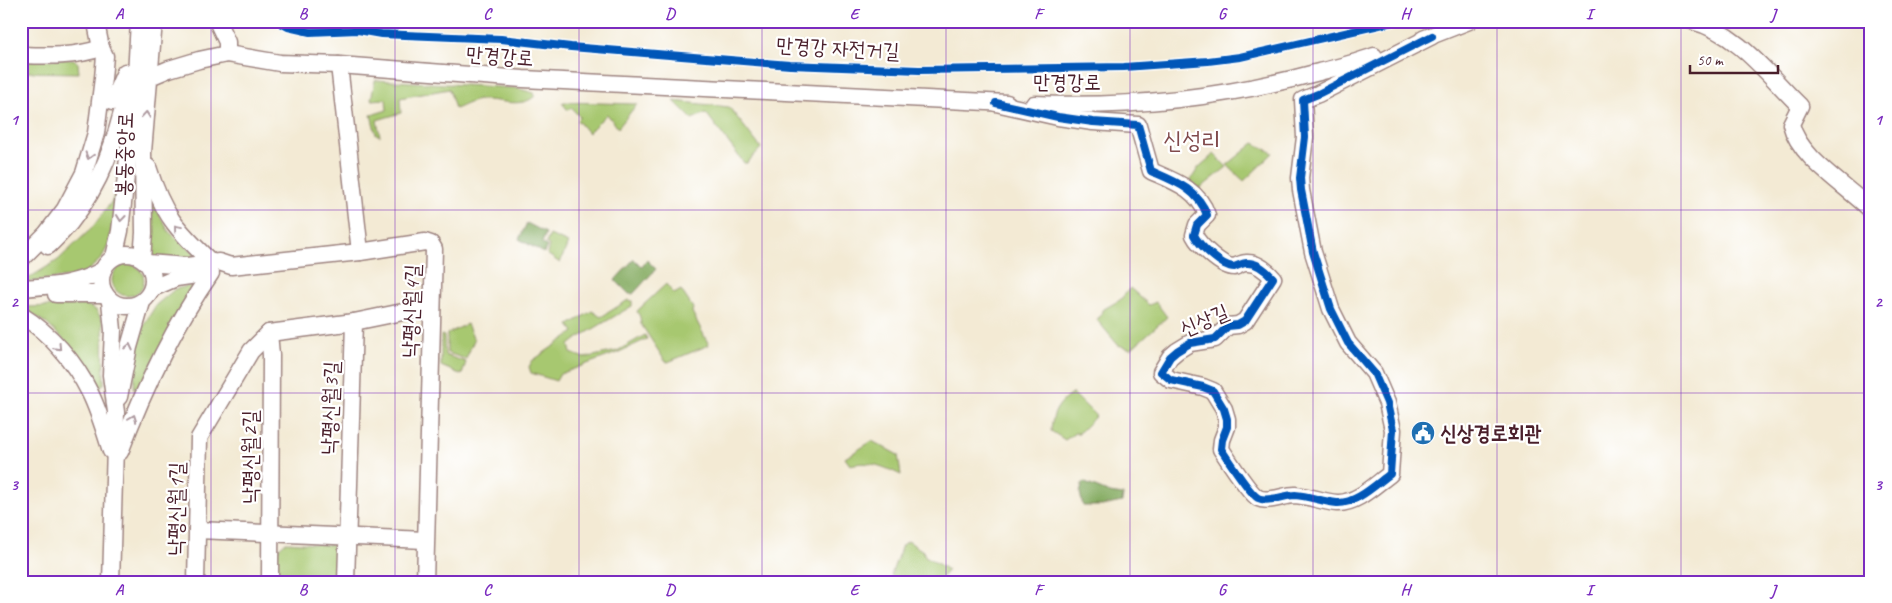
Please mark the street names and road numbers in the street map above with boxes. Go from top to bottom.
street label: 만경강 자전거길 [776,32,900,64]
street label: 만경강로 [465,41,535,71]
street label: 만경강로 [1033,69,1101,95]
street label: 봉동중앙로 [110,111,138,197]
street label: 낙평신월4길 [396,264,426,358]
street label: 신상길 [1176,298,1233,342]
street label: 낙평신월3길 [315,361,345,455]
street label: 낙평신월2길 [237,410,263,504]
street label: 낙평신월1길 [162,462,190,556]

